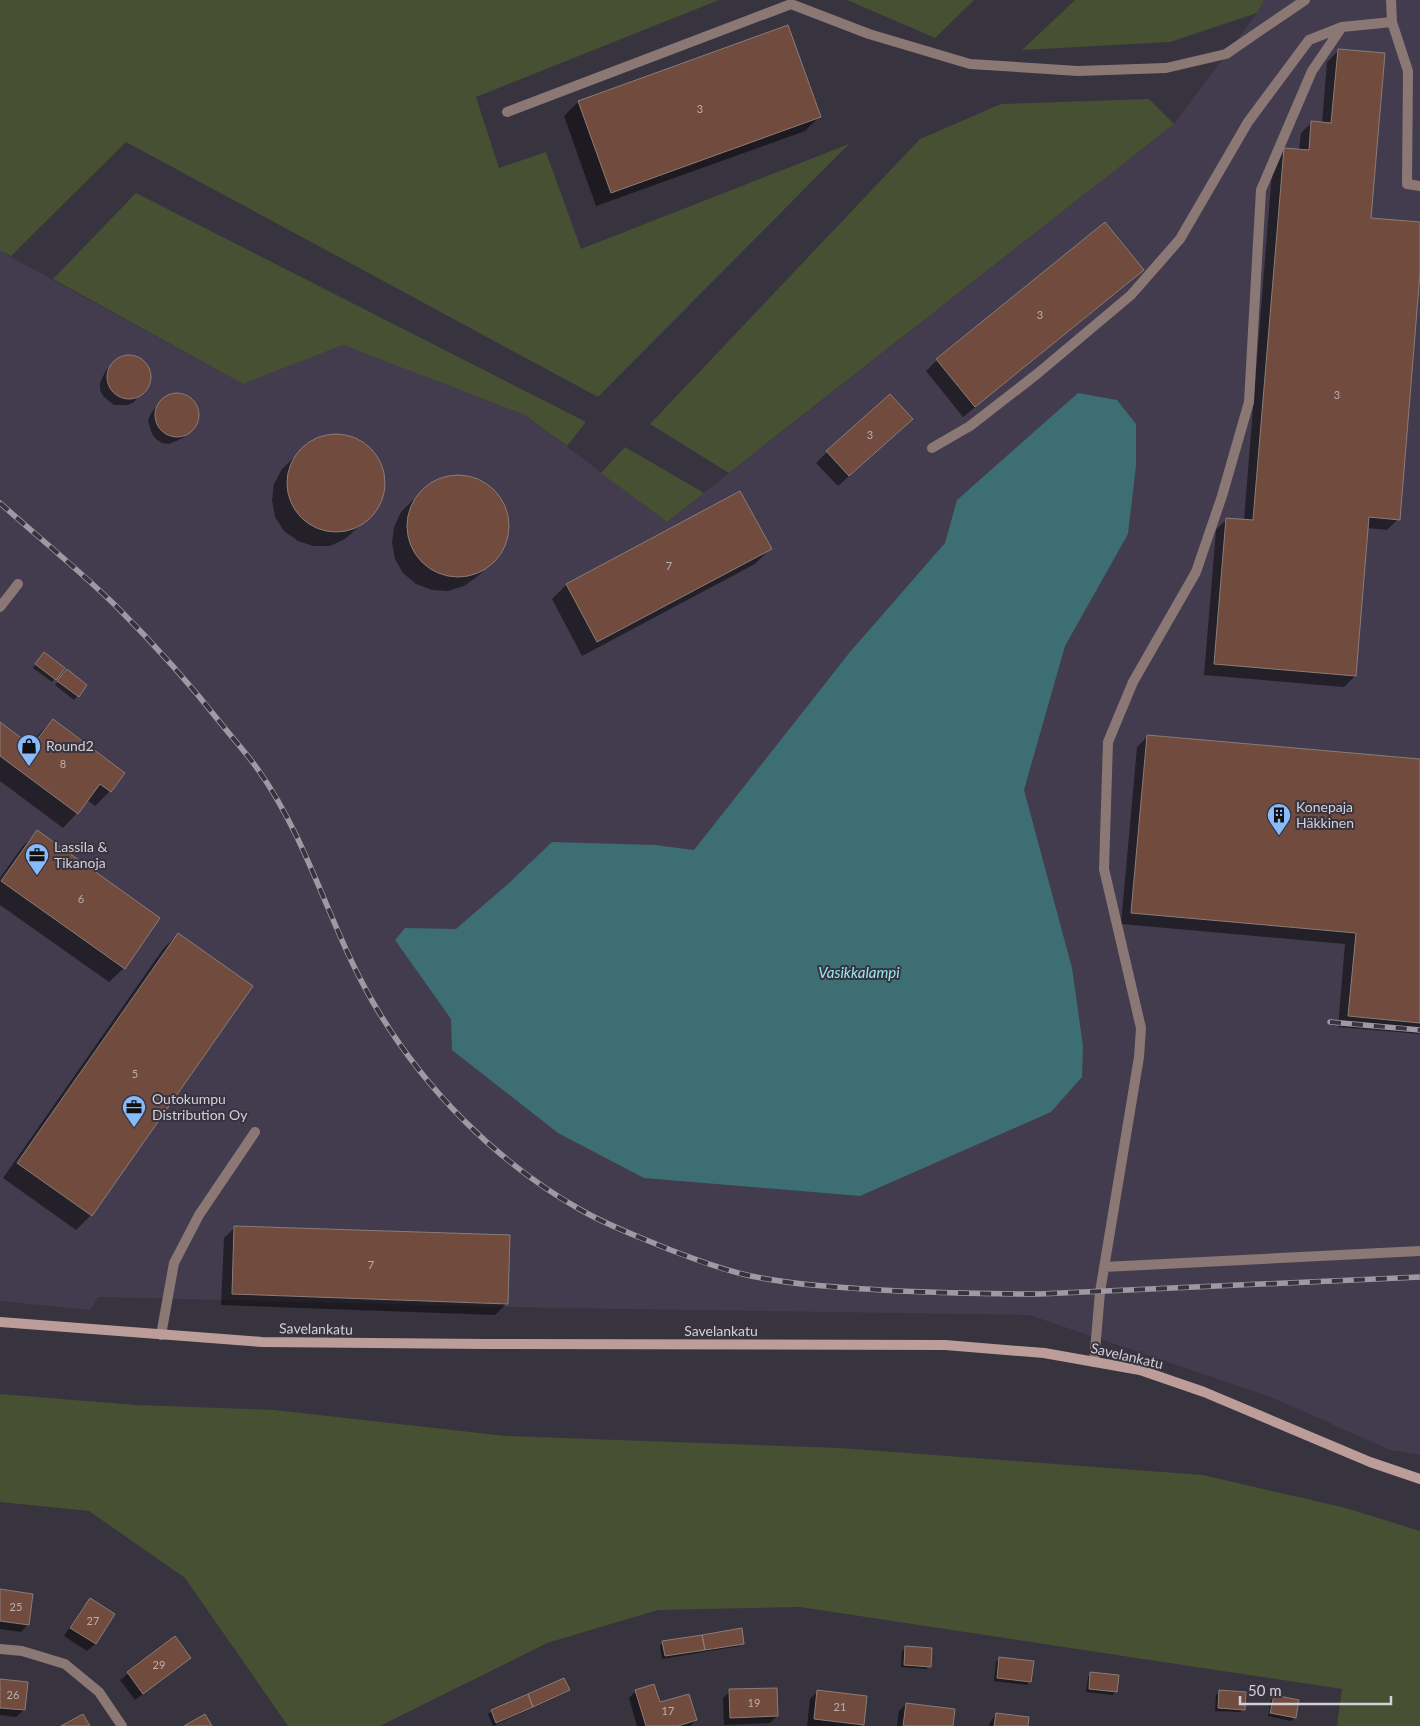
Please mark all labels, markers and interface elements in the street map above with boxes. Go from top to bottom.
house number: 3 [697,102,703,115]
house number: 3 [1037,308,1043,321]
house number: 3 [1334,388,1340,401]
house number: 3 [867,428,873,441]
house number: 7 [666,559,672,572]
shop icon: Round2 [16,733,42,767]
place label: Round2 [46,737,94,754]
house number: 8 [60,757,66,770]
place label: Konepaja Häkkinen [1296,798,1354,831]
building icon: Konepaja Häkkinen [1266,802,1292,836]
place label: Lassila & Tikanoja [54,838,107,871]
office icon: Lassila & Tikanoja [24,842,50,876]
house number: 6 [78,892,84,905]
water label: Vasikkalampi [818,963,900,981]
house number: 5 [132,1067,138,1080]
place label: Outokumpu Distribution Oy [152,1090,248,1123]
office icon: Outokumpu Distribution Oy [121,1094,147,1128]
house number: 7 [368,1258,374,1271]
street label: Savelankatu [279,1319,353,1338]
street label: Savelankatu [684,1322,758,1339]
street label: Savelankatu [1089,1339,1165,1372]
house number: 25 [10,1600,22,1613]
house number: 27 [87,1614,99,1627]
house number: 29 [153,1658,165,1671]
scale bar [1240,1674,1391,1706]
text: 50 m [1248,1681,1282,1699]
house number: 26 [7,1688,19,1701]
house number: 19 [748,1696,760,1709]
house number: 21 [834,1700,846,1713]
house number: 17 [662,1704,674,1717]

